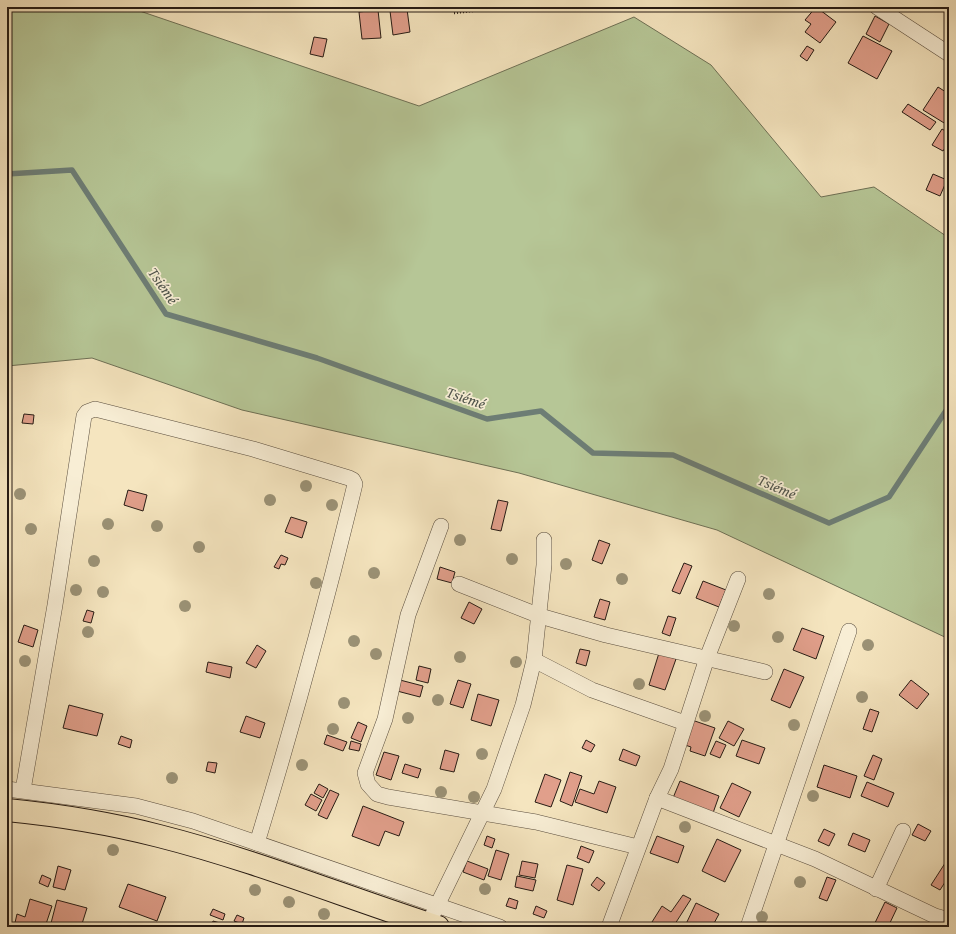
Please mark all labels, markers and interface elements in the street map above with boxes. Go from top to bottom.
water label: Tsiémé [143,263,184,309]
water label: Tsiémé [444,381,490,414]
water label: Tsiémé [755,469,801,504]

